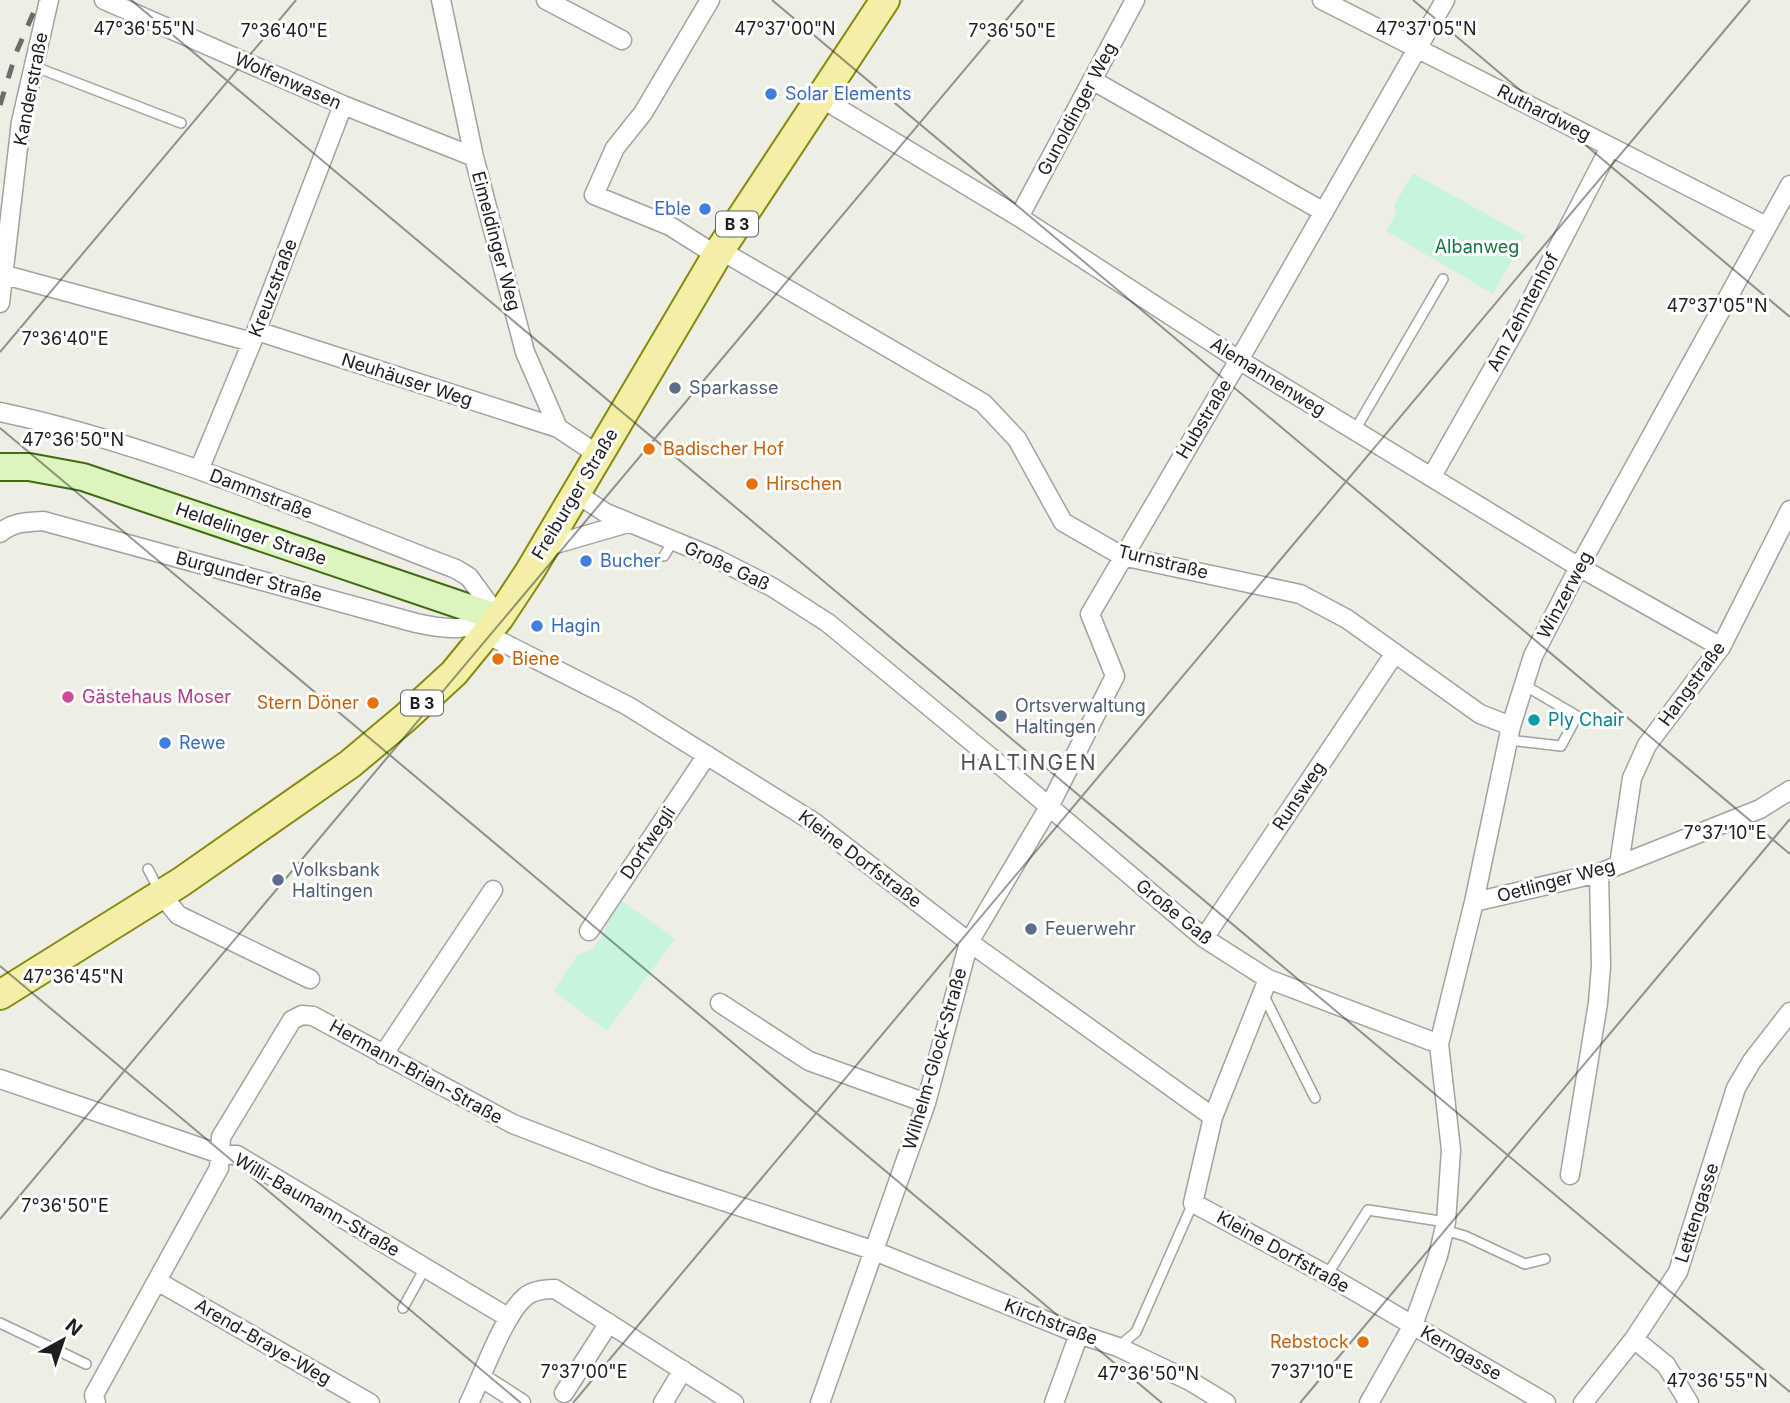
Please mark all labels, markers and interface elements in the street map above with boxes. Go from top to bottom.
text: 47°36'55"N [93,18,195,39]
text: 47°37'00"N [734,18,836,39]
text: 47°37'05"N [1376,18,1476,39]
text: 7°36'40"E [240,20,328,41]
text: 7°36'50"E [968,20,1056,41]
street label: Kanderstraße [9,30,52,147]
street label: Gunoldinger Weg [1033,39,1120,179]
street label: Wolfenwasen [232,48,345,113]
street label: Ruthardweg [1494,80,1595,145]
place label: Solar Elements [785,83,911,104]
marker: Solar Elements [763,86,779,102]
street label: Eimeldinger Weg [468,169,525,313]
place label: Eble [654,198,691,219]
marker: Eble [697,201,713,217]
road number: B 3 [716,212,758,236]
street label: Kreuzstraße [244,236,301,340]
park label: Albanweg [1435,236,1519,257]
street label: Am Zehntenhof [1482,249,1563,375]
text: 47°37'05"N [1667,295,1767,316]
text: 7°36'40"E [21,328,109,349]
street label: Alemannenweg [1207,333,1330,420]
street label: Neuhäuser Weg [339,348,475,411]
street label: Hubstraße [1172,375,1235,462]
place label: Sparkasse [689,377,778,398]
marker: Sparkasse [667,380,683,396]
street label: Freiburger Straße [527,425,622,563]
text: 47°36'50"N [22,429,124,450]
place label: Badischer Hof [663,438,784,459]
marker: Badischer Hof [641,441,657,457]
street label: Dammstraße [207,464,316,523]
place label: Hirschen [766,473,842,494]
marker: Hirschen [744,476,760,492]
street label: Heldelinger Straße [173,498,329,569]
street label: Große Gaß [681,537,773,595]
street label: Turnstraße [1116,540,1211,583]
street label: Burgunder Straße [174,547,325,606]
street label: Winzerweg [1533,548,1596,642]
place label: Bucher [600,550,661,571]
marker: Bucher [578,553,594,569]
place label: Hagin [551,615,601,636]
marker: Hagin [529,618,545,634]
street label: Hangstraße [1654,637,1729,730]
place label: Biene [512,648,560,669]
marker: Biene [490,651,506,667]
place label: Gästehaus Moser [82,686,231,707]
marker: Gästehaus Moser [60,689,76,705]
road number: B 3 [401,690,443,716]
place label: Stern Döner [257,692,359,713]
marker: Stern Döner [365,695,381,711]
place label: Ortsverwaltung Haltingen [1015,695,1146,737]
marker: Ortsverwaltung Haltingen [993,708,1009,724]
place label: Ply Chair [1548,709,1624,730]
marker: Ply Chair [1526,712,1542,728]
place label: Rewe [179,732,225,753]
marker: Rewe [157,735,173,751]
district label: HALTINGEN [960,750,1098,775]
street label: Runsweg [1268,757,1329,834]
street label: Dorfwegli [616,803,679,883]
street label: Kleine Dorfstraße [795,806,926,912]
text: 7°37'10"E [1684,822,1766,843]
street label: Oetlinger Weg [1495,855,1617,906]
place label: Volksbank Haltingen [292,859,380,901]
marker: Volksbank Haltingen [270,872,286,888]
street label: Große Gaß [1132,875,1217,949]
place label: Feuerwehr [1045,918,1136,939]
marker: Feuerwehr [1023,921,1039,937]
text: 47°36'45"N [22,966,124,987]
street label: Wilhelm-Glock-Straße [898,966,971,1152]
street label: Hermann-Brian-Straße [326,1015,506,1128]
street label: Willi-Baumann-Straße [231,1149,404,1260]
street label: Lettengasse [1671,1160,1723,1265]
text: 7°36'50"E [21,1195,109,1216]
street label: Kleine Dorfstraße [1213,1206,1353,1297]
street label: Arend-Braye-Weg [191,1294,335,1389]
street label: Kirchstraße [1002,1294,1101,1349]
north arrow [28,1305,98,1375]
text: N [61,1314,87,1341]
street label: Kerngasse [1417,1321,1506,1384]
place label: Rebstock [1270,1331,1349,1352]
marker: Rebstock [1355,1334,1371,1350]
text: 7°37'00"E [540,1361,628,1382]
text: 7°37'10"E [1271,1361,1353,1382]
text: 47°36'50"N [1097,1363,1199,1384]
text: 47°36'55"N [1666,1370,1768,1391]

